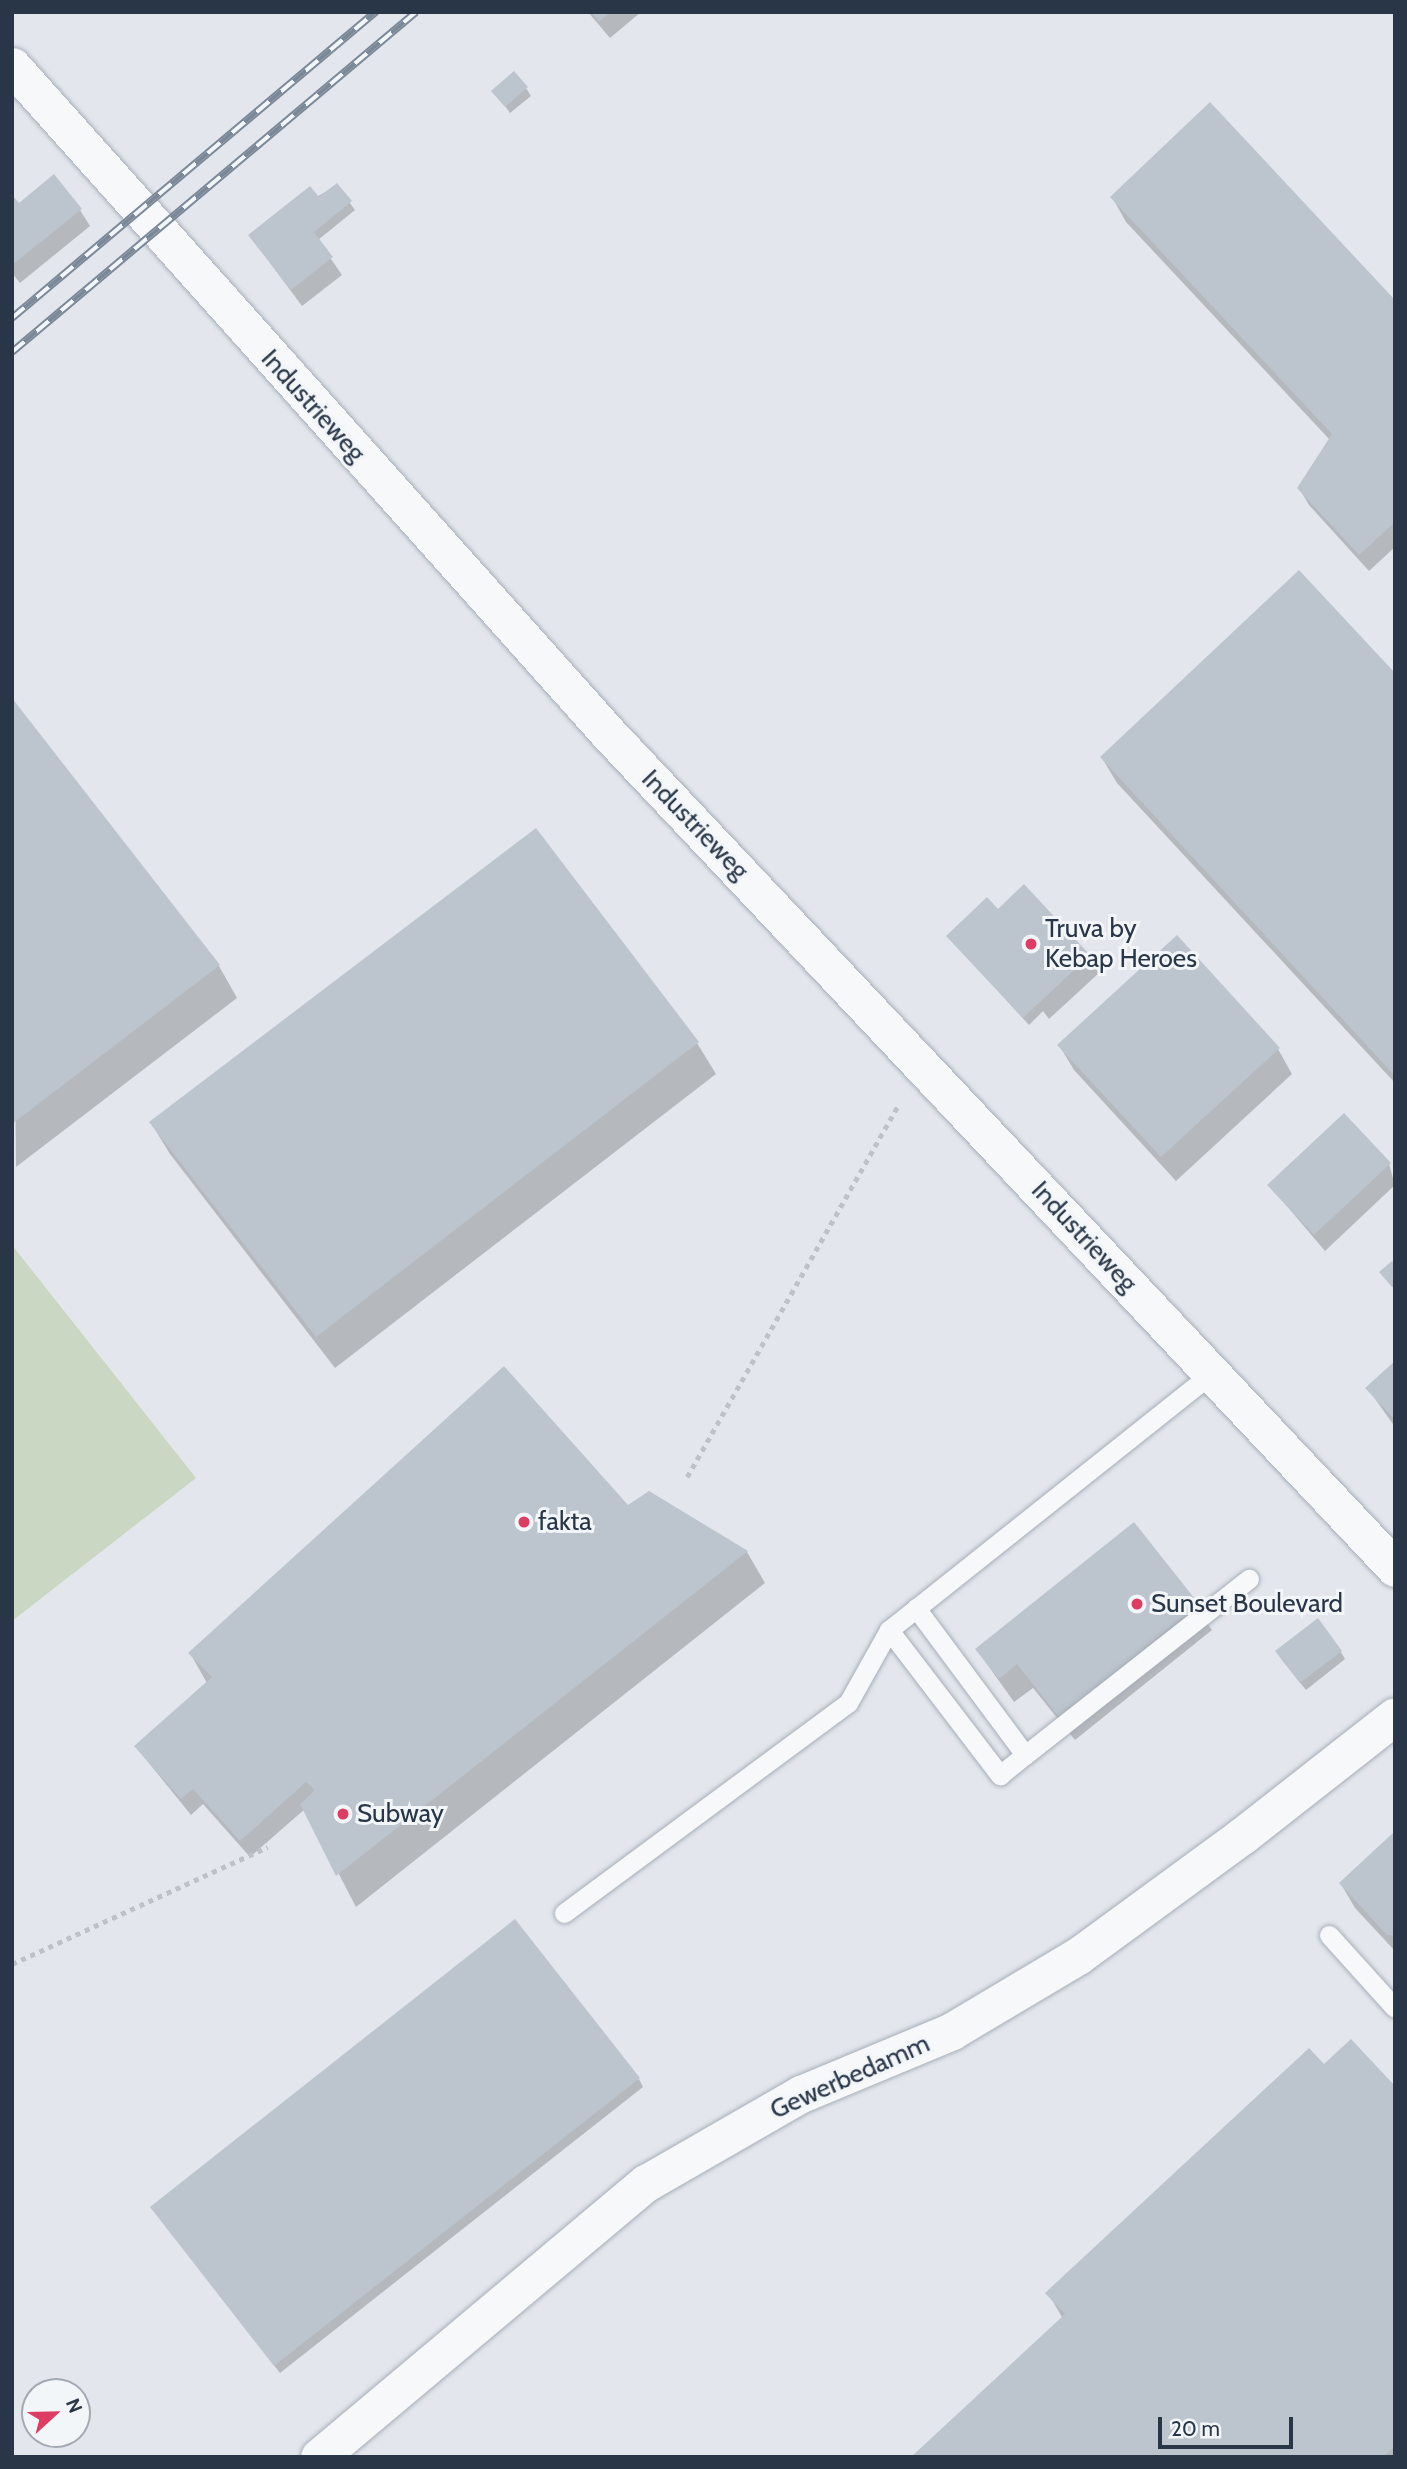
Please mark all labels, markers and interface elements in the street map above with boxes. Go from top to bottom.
street label: Industrieweg [254,343,372,469]
street label: Industrieweg [635,764,755,886]
place label: Truva by Kebap Heroes [1045,913,1197,974]
marker: Truva by Kebap Heroes [1023,936,1039,952]
street label: Industrieweg [1025,1175,1143,1299]
place label: fakta [538,1506,592,1538]
marker: fakta [516,1514,532,1530]
place label: Sunset Boulevard [1151,1588,1343,1620]
marker: Sunset Boulevard [1129,1596,1145,1612]
place label: Subway [357,1798,444,1830]
marker: Subway [335,1806,351,1822]
street label: Gewerbedamm [765,2028,935,2126]
north arrow [21,2378,91,2448]
text: N [61,2395,87,2416]
scale bar [1162,2402,1297,2446]
text: 20 m [1171,2416,1220,2441]

